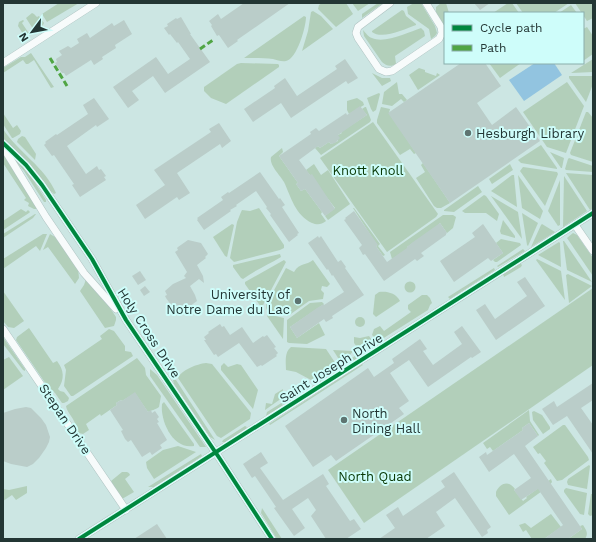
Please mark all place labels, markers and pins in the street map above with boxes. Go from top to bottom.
place label: Hesburgh Library [476,126,585,141]
marker: Hesburgh Library [463,128,473,138]
place label: University of Notre Dame du Lac [166,287,290,317]
marker: University of Notre Dame du Lac [293,296,303,306]
place label: North Dining Hall [352,406,420,436]
marker: North Dining Hall [339,415,349,425]

